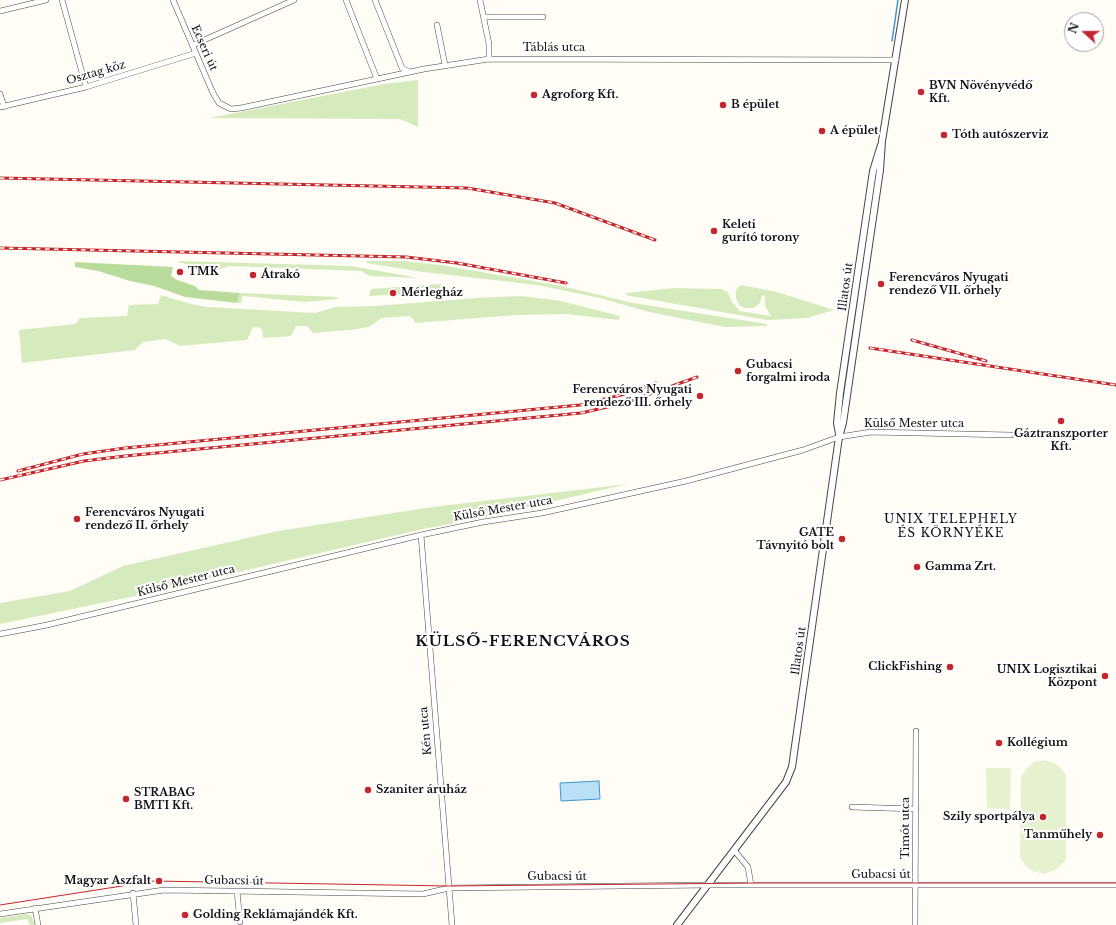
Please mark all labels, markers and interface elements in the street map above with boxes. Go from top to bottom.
north arrow [1064,12,1104,52]
text: N [1065,21,1082,35]
street label: Ecseri út [188,23,220,73]
street label: Táblás utca [523,41,585,55]
street label: Osztag köz [65,58,127,88]
place label: BVN Növényvédő Kft. [929,79,1032,105]
marker: BVN Növényvédő Kft. [916,87,926,97]
place label: Agroforg Kft. [542,88,618,102]
marker: Agroforg Kft. [529,90,539,100]
place label: B épület [731,98,779,112]
marker: B épület [718,100,728,110]
place label: A épület [830,124,878,138]
marker: A épület [817,126,827,136]
place label: Tóth autószerviz [952,128,1048,142]
marker: Tóth autószerviz [939,130,949,140]
place label: Keleti gurító torony [722,218,799,244]
marker: Keleti gurító torony [709,226,719,236]
street label: Illatos út [836,262,856,312]
place label: TMK [188,265,219,279]
marker: TMK [175,267,185,277]
place label: Átrakó [261,268,300,282]
marker: Átrakó [248,270,258,280]
place label: Ferencváros Nyugati rendező VII. őrhely [889,271,1008,297]
marker: Ferencváros Nyugati rendező VII. őrhely [876,279,886,289]
place label: Mérlegház [401,286,463,300]
marker: Mérlegház [388,288,398,298]
place label: Gubacsi forgalmi iroda [746,358,830,384]
marker: Gubacsi forgalmi iroda [733,366,743,376]
place label: Ferencváros Nyugati rendező III. őrhely [573,383,692,409]
marker: Ferencváros Nyugati rendező III. őrhely [695,391,705,401]
marker: Gáztranszporter Kft. [1056,416,1066,426]
street label: Külső Mester utca [864,417,964,431]
place label: Gáztranszporter Kft. [1014,427,1108,453]
street label: Külső Mester utca [453,494,553,524]
place label: Ferencváros Nyugati rendező II. őrhely [85,506,204,532]
district label: UNIX TELEPHELY ÉS KÖRNYÉKE [884,513,1018,541]
marker: Ferencváros Nyugati rendező II. őrhely [72,514,82,524]
place label: GATE Távnyitó bolt [756,526,834,552]
marker: GATE Távnyitó bolt [837,534,847,544]
place label: Gamma Zrt. [925,560,996,574]
street label: Külső Mester utca [136,562,236,600]
marker: Gamma Zrt. [912,562,922,572]
street label: Illatos út [789,626,809,676]
district label: KÜLSŐ-FERENCVÁROS [415,633,631,651]
place label: ClickFishing [868,660,942,674]
marker: ClickFishing [945,662,955,672]
place label: UNIX Logisztikai Központ [997,663,1097,689]
marker: UNIX Logisztikai Központ [1100,671,1110,681]
street label: Kén utca [417,706,435,756]
place label: Kollégium [1007,736,1068,750]
marker: Kollégium [994,738,1004,748]
place label: Szaniter áruház [376,783,467,797]
marker: Szaniter áruház [363,785,373,795]
place label: STRABAG BMTI Kft. [134,786,195,812]
marker: STRABAG BMTI Kft. [121,794,131,804]
street label: Timót utca [899,797,913,859]
place label: Szily sportpálya [943,810,1035,824]
marker: Szily sportpálya [1038,812,1048,822]
place label: Tanműhely [1024,828,1092,842]
marker: Tanműhely [1095,830,1105,840]
street label: Gubacsi út [851,868,911,882]
street label: Gubacsi út [527,870,587,884]
place label: Magyar Aszfalt [64,874,151,888]
street label: Gubacsi út [204,874,264,888]
marker: Magyar Aszfalt [154,876,164,886]
place label: Golding Reklámajándék Kft. [193,908,358,922]
marker: Golding Reklámajándék Kft. [180,910,190,920]

